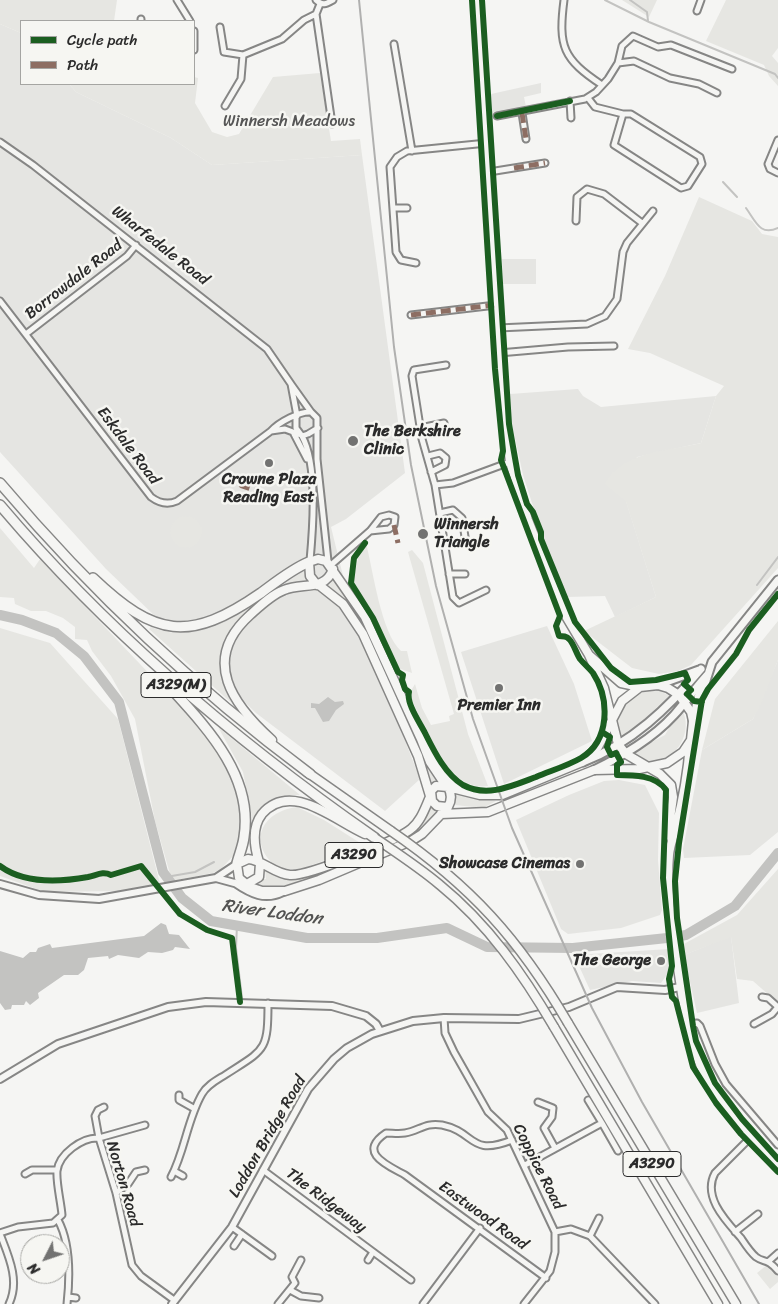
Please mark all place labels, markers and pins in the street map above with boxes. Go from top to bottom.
place label: The Berkshire Clinic [364,422,461,460]
marker: The Berkshire Clinic [346,434,360,448]
marker: Crowne Plaza Reading East [263,457,275,469]
place label: Crowne Plaza Reading East [222,470,316,508]
place label: Winnersh Triangle [434,515,499,553]
marker: Winnersh Triangle [416,527,430,541]
marker: Premier Inn [493,682,505,694]
place label: Premier Inn [457,696,541,716]
place label: Showcase Cinemas [439,854,570,874]
marker: Showcase Cinemas [574,858,586,870]
place label: The George [573,951,651,971]
marker: The George [655,955,667,967]

